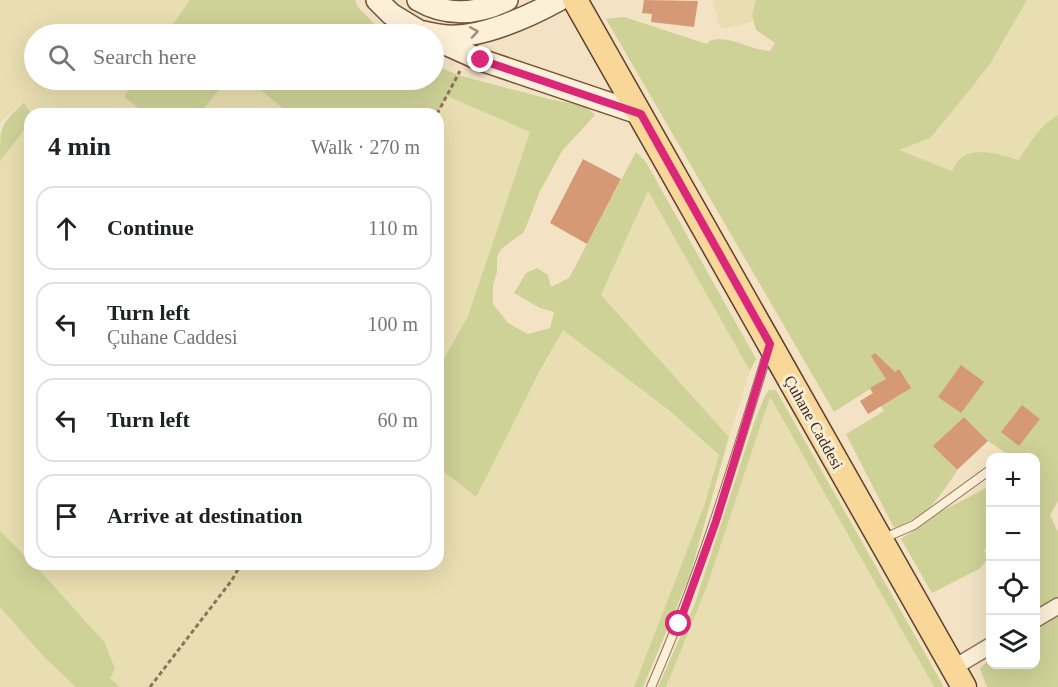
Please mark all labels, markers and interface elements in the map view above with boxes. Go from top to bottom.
search box [24,24,444,90]
one-way arrow [469,27,478,39]
icon: search [45,41,78,74]
text: Search here [93,44,196,69]
route end [467,46,493,72]
text: 4 min [48,132,111,161]
text: Walk · 270 m [311,136,420,158]
icon: ahead [50,212,83,245]
text: Continue [107,215,194,240]
text: 110 m [368,217,418,239]
text: Turn left [107,300,190,325]
icon: left [50,308,83,341]
text: 100 m [367,313,418,335]
text: Çuhane Caddesi [107,326,238,348]
street label: Çuhane Caddesi [780,372,847,473]
icon: left [50,404,83,437]
text: Turn left [107,407,190,432]
text: 60 m [377,409,418,431]
map controls [986,453,1040,669]
button: + [986,453,1040,507]
icon: arrive [50,500,83,533]
text: Arrive at destination [107,503,303,528]
button: − [986,507,1040,561]
button: locate [986,561,1040,615]
route start [665,610,691,636]
button: layers [986,615,1040,669]

